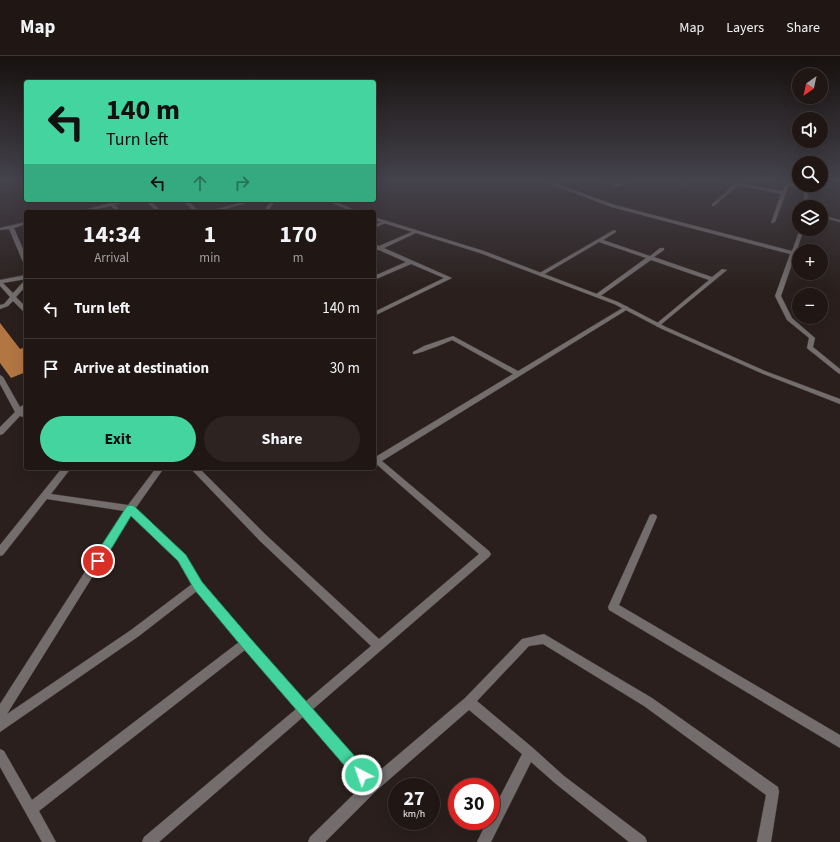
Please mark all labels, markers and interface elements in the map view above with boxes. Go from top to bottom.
text: Map [20,14,55,41]
text: Map [679,18,704,38]
text: Layers [726,18,764,38]
text: Share [786,18,820,38]
north arrow [792,68,828,104]
map controls [792,68,828,324]
text: 140 m [106,90,180,130]
icon: left [40,96,92,148]
button: sound [792,112,828,148]
text: Turn left [106,127,168,152]
button: search [792,156,828,192]
icon: left [147,172,169,194]
icon: ahead [189,172,211,194]
icon: right [231,172,253,194]
button: layers [792,200,828,236]
text: 14:34 [83,217,141,252]
text: 1 [204,217,216,252]
text: 170 [279,217,317,252]
button: + [792,244,828,280]
text: Arrival [94,249,129,267]
text: min [199,249,220,267]
text: m [293,249,304,267]
button: − [792,288,828,324]
icon: left [40,298,62,320]
text: Turn left [74,298,130,319]
text: 140 m [322,298,360,319]
icon: arrive [40,358,62,380]
text: Arrive at destination [74,358,209,379]
text: 30 m [330,358,360,379]
button: Exit [40,416,196,462]
button: Share [204,416,360,462]
pin [81,544,115,578]
icon: arrive [87,550,109,572]
position arrow [341,754,383,796]
speed limit sign: 30 [448,778,500,830]
text: 27 [403,785,425,813]
text: km/h [403,807,425,821]

